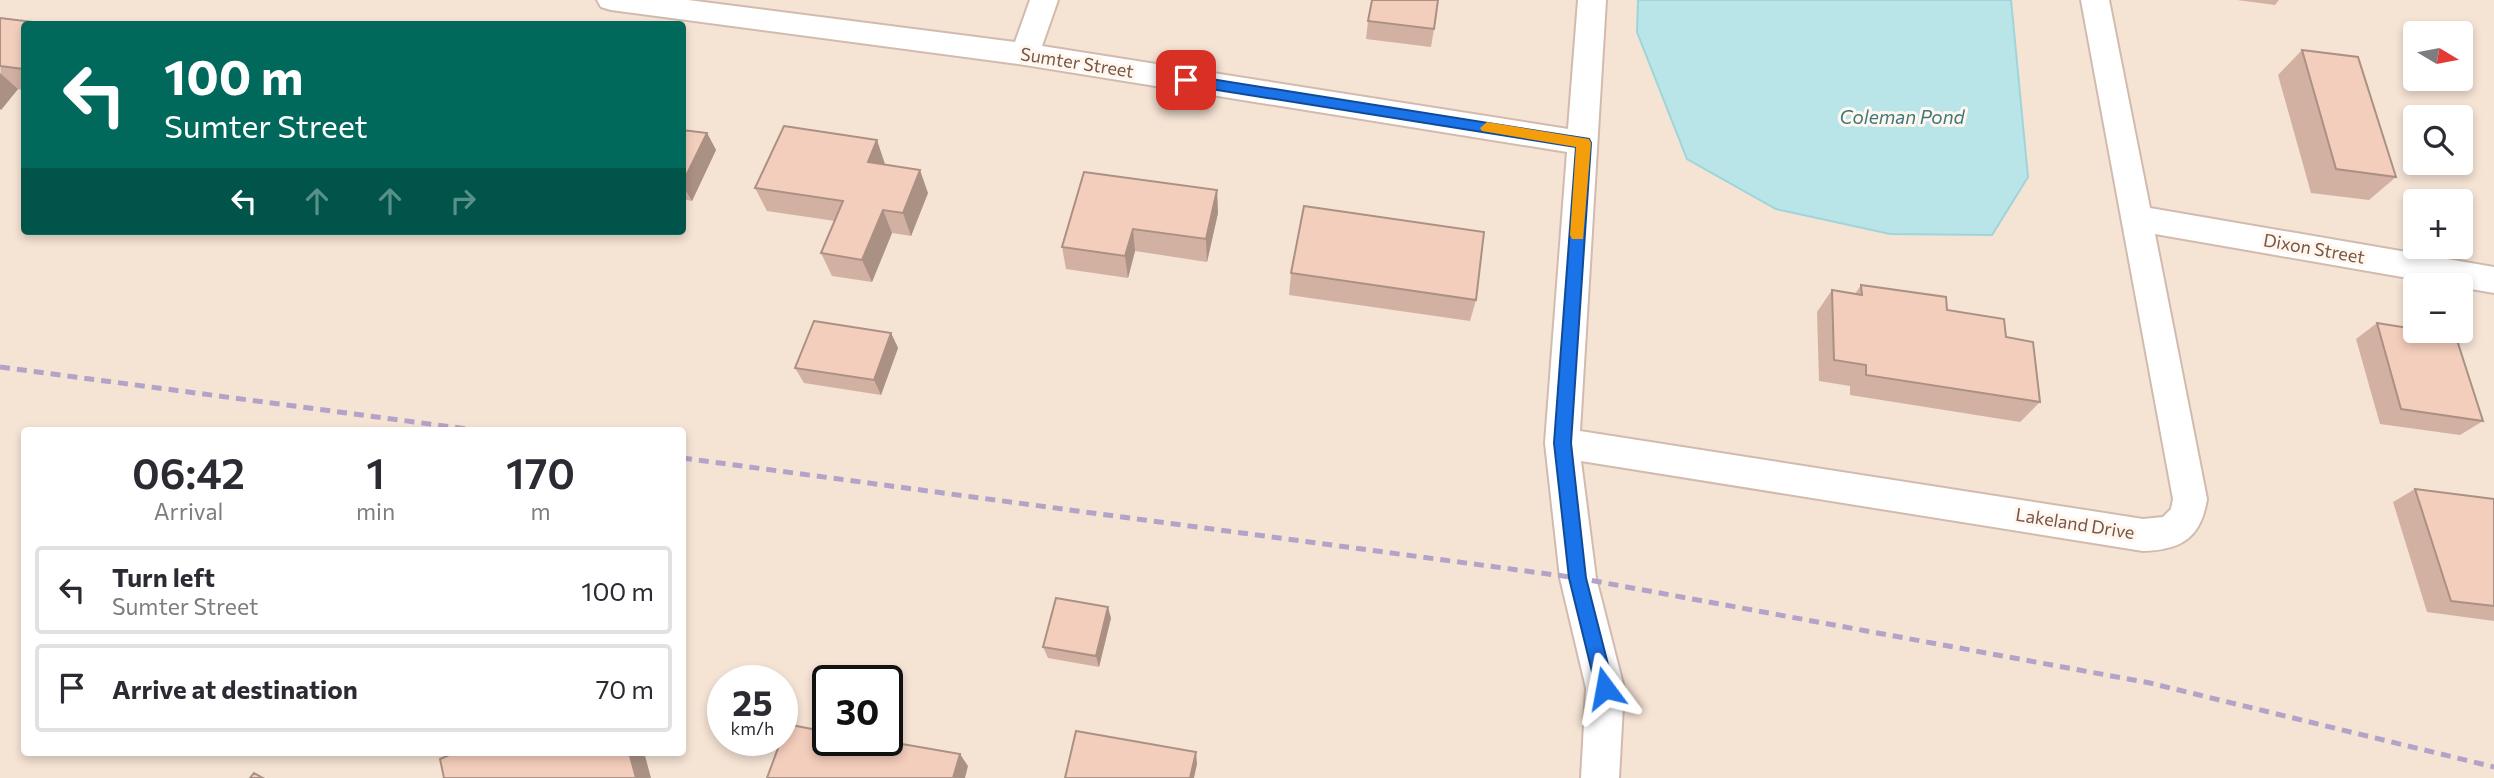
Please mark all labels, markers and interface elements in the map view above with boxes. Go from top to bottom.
north arrow [2403,21,2473,91]
map controls [2403,21,2473,343]
street label: Sumter Street [1019,42,1135,82]
text: 100 m [164,45,303,105]
icon: left [49,49,140,140]
pin [1156,50,1216,110]
icon: arrive [1167,61,1205,99]
text: Sumter Street [164,105,368,145]
water label: Coleman Pond [1839,105,1966,128]
button: search [2403,105,2473,175]
icon: left [225,182,263,220]
icon: ahead [298,182,336,220]
icon: ahead [371,182,409,220]
icon: right [444,182,482,220]
button: + [2403,189,2473,259]
street label: Dixon Street [2262,228,2367,268]
button: − [2403,273,2473,343]
text: 06:42 [132,446,245,498]
text: 1 [366,446,385,498]
text: 170 [506,446,575,498]
text: Arrival [154,497,223,525]
text: min [356,497,395,525]
text: m [531,497,551,525]
street label: Lakeland Drive [2014,503,2136,543]
text: Turn left [112,561,215,592]
icon: left [53,571,91,609]
text: 100 m [581,575,654,606]
text: Sumter Street [112,592,258,620]
position arrow [1568,651,1642,725]
speed limit sign: 30 [812,665,903,756]
icon: arrive [53,669,91,707]
text: Arrive at destination [112,673,358,704]
text: 70 m [596,673,654,704]
text: 25 [732,680,773,723]
text: km/h [731,717,774,739]

